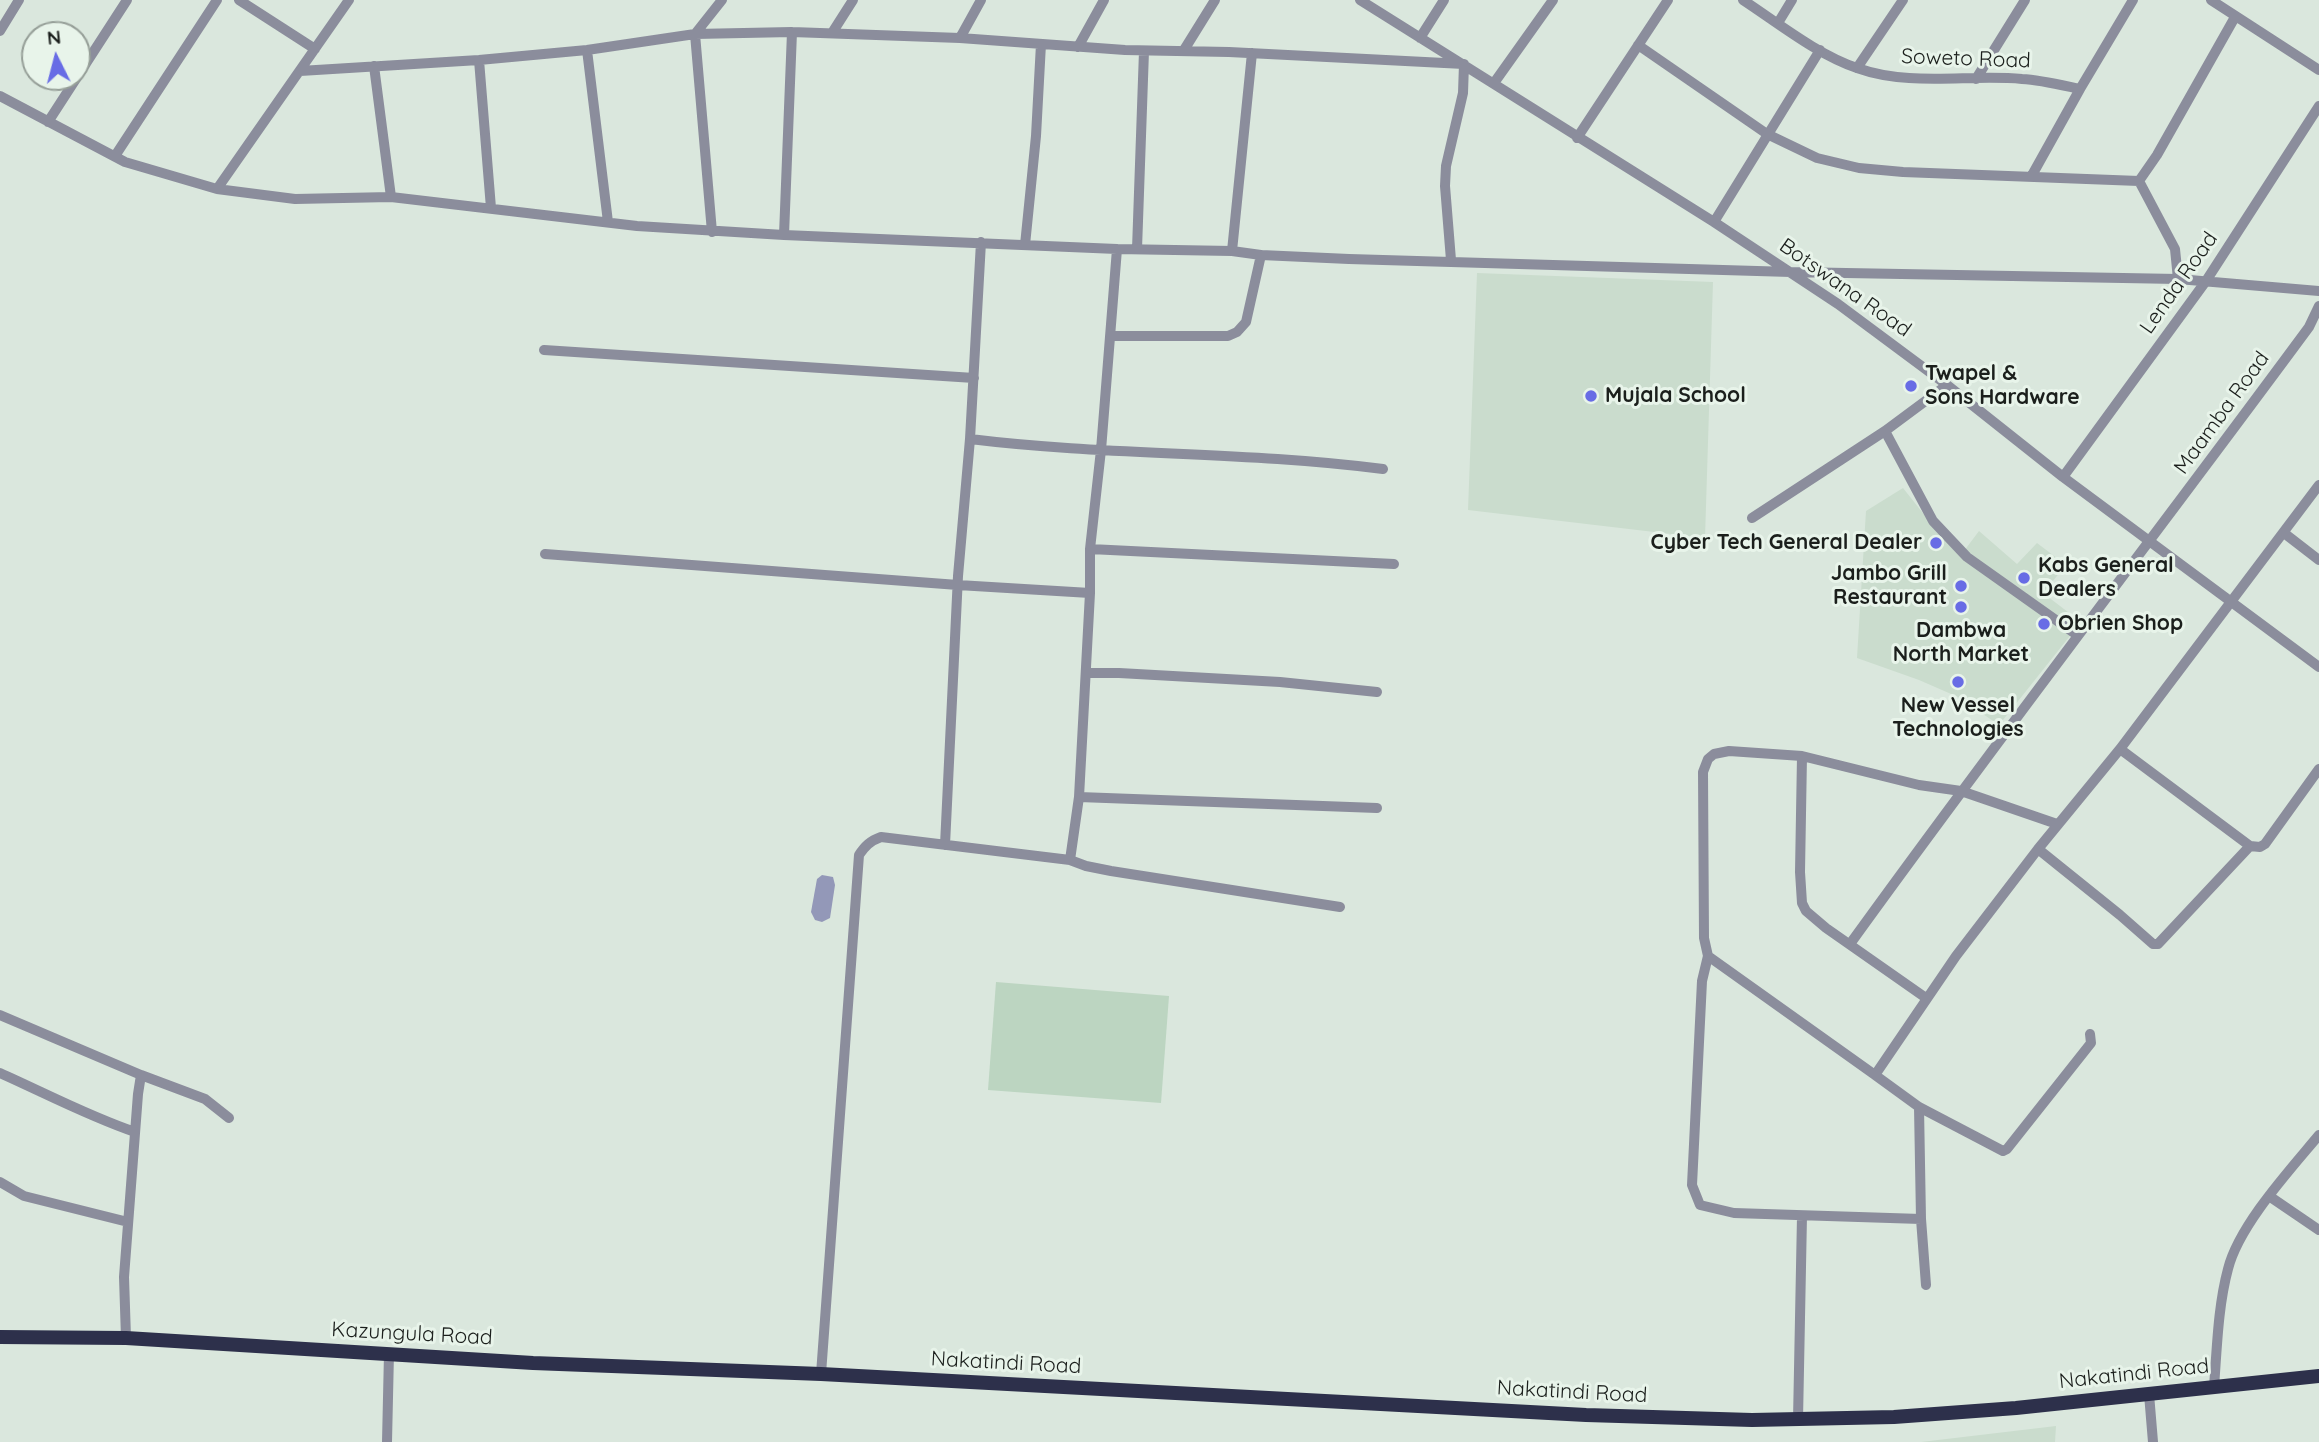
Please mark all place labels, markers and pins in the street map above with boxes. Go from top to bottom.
place label: Twapel & Sons Hardware [1925,361,2080,411]
marker: Twapel & Sons Hardware [1903,378,1919,394]
place label: Mujala School [1605,383,1746,409]
marker: Mujala School [1583,388,1599,404]
place label: Cyber Tech General Dealer [1650,530,1922,556]
marker: Cyber Tech General Dealer [1928,535,1944,551]
place label: Kabs General Dealers [2038,553,2174,603]
place label: Jambo Grill Restaurant [1831,561,1947,611]
marker: Kabs General Dealers [2016,570,2032,586]
marker: Jambo Grill Restaurant [1953,578,1969,594]
marker: Dambwa North Market [1953,599,1969,615]
place label: Obrien Shop [2058,611,2183,637]
marker: Obrien Shop [2036,616,2052,632]
place label: Dambwa North Market [1893,618,2029,668]
marker: New Vessel Technologies [1950,674,1966,690]
place label: New Vessel Technologies [1892,693,2024,743]

